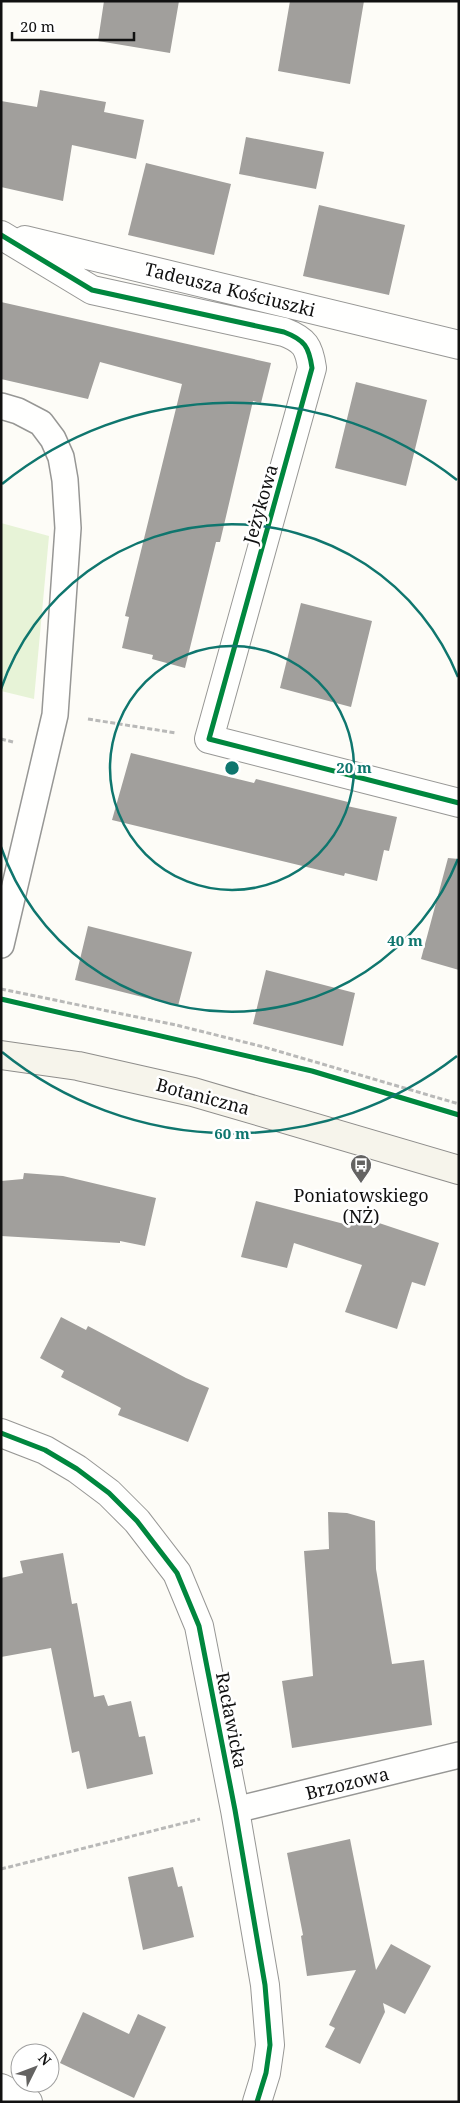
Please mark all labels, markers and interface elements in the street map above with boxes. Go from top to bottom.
scale bar [12,10,135,42]
text: 20 m [20,16,55,36]
street label: Tadeusza Kościuszki [142,256,318,322]
street label: Jeżykowa [237,461,283,548]
text: 20 m [336,757,372,777]
centre of rings [223,759,241,777]
text: 40 m [387,930,423,950]
street label: Botaniczna [154,1072,252,1120]
text: 60 m [214,1123,250,1143]
bus stop icon: Poniatowskiego (NŻ) [349,1153,373,1184]
place label: Poniatowskiego (NŻ) [293,1183,429,1228]
street label: Racławicka [211,1670,253,1770]
street label: Brzozowa [303,1761,391,1805]
north arrow [10,2043,60,2093]
text: N [34,2049,56,2069]

